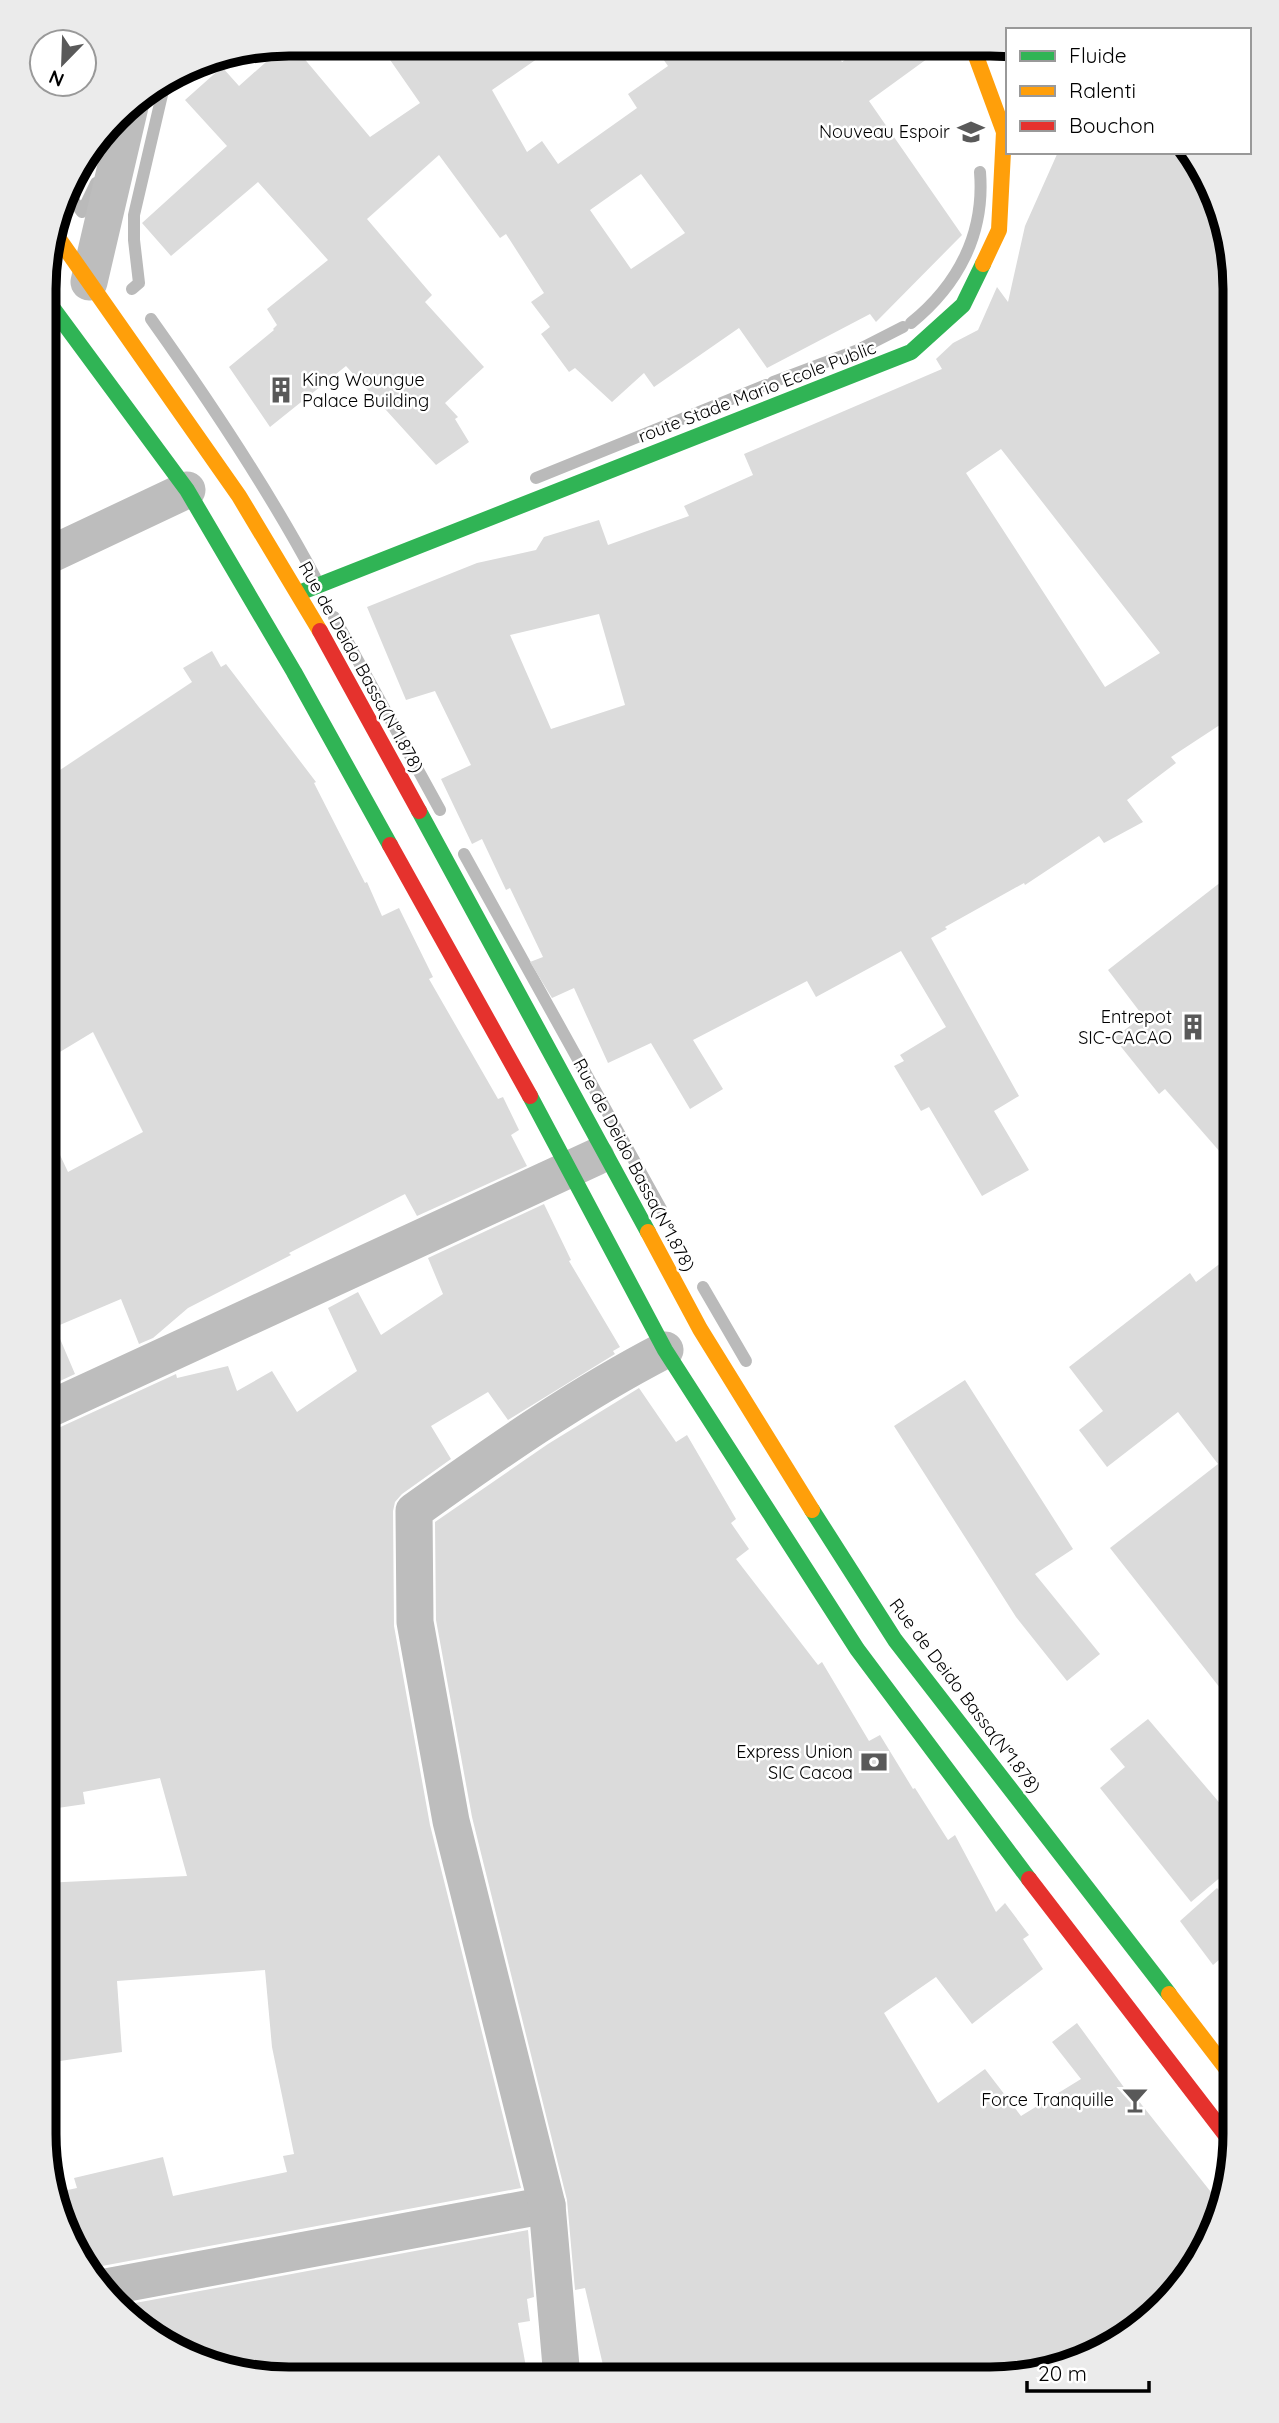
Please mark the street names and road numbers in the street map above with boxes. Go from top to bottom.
street label: route Stade Mario Ecole Public [635,336,879,448]
street label: Rue de Deido Bassa(N°1.878) [294,557,429,776]
street label: Rue de Deido Bassa(N°1.878) [568,1054,701,1275]
street label: Rue de Deido Bassa(N°1.878) [885,1594,1046,1798]

